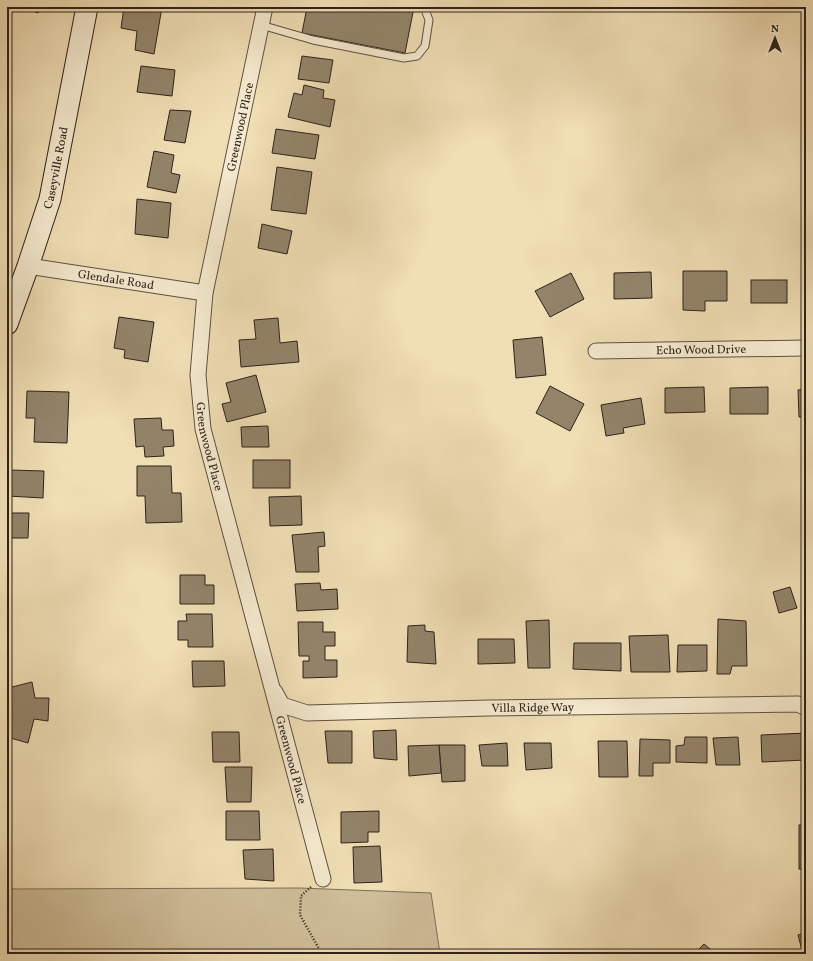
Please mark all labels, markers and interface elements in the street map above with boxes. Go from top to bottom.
north arrow [755,18,795,58]
text: N [771,22,779,37]
street label: Greenwood Place [224,81,258,173]
street label: Caseyville Road [40,125,73,211]
street label: Glendale Road [77,267,155,294]
street label: Echo Wood Drive [656,342,747,359]
street label: Greenwood Place [192,401,226,493]
street label: Villa Ridge Way [491,700,575,717]
street label: Greenwood Place [271,714,310,806]

